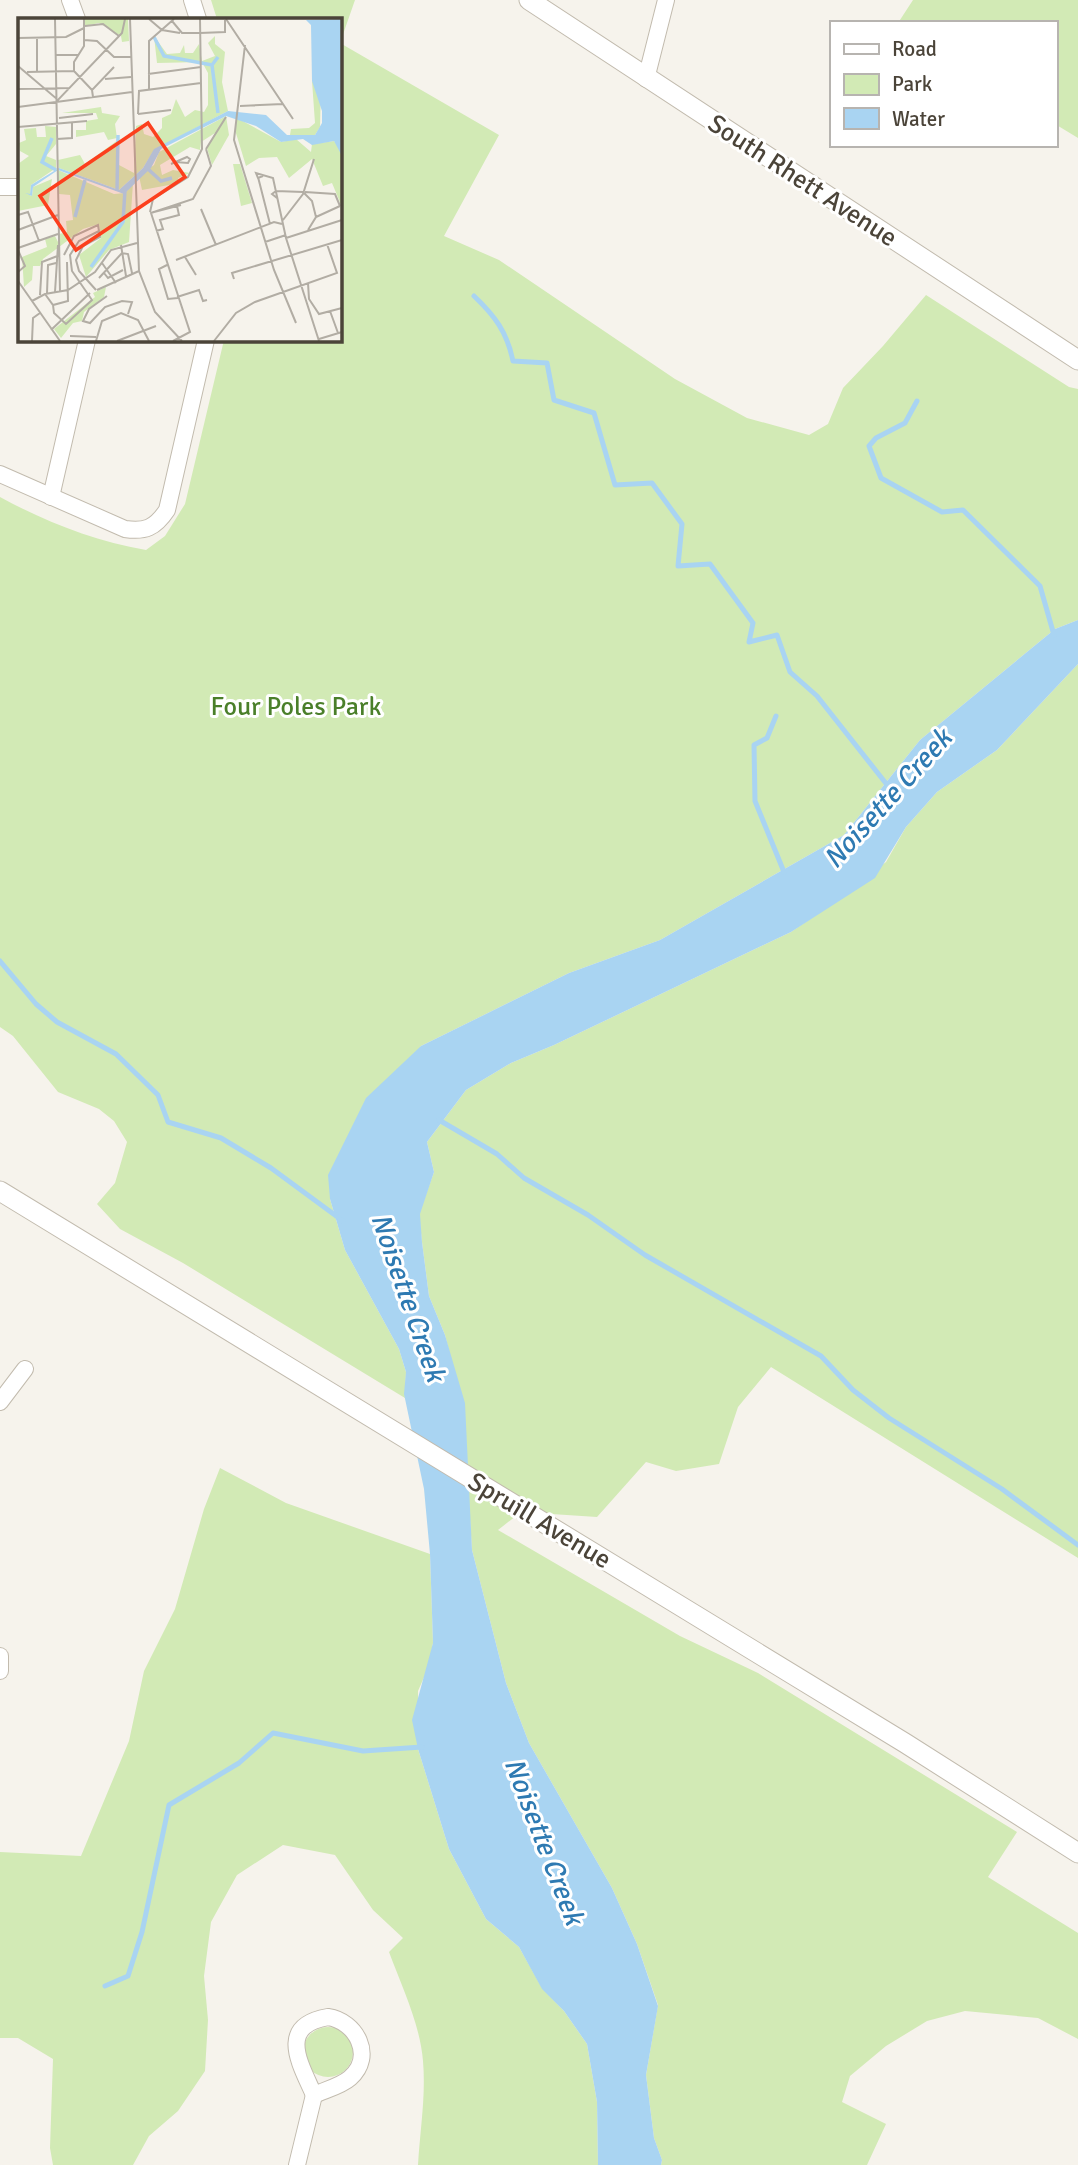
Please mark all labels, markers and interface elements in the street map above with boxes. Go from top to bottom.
inset map [18,18,341,341]
legend [830,21,1057,147]
text: Road [892,36,937,62]
text: Park [892,71,933,97]
text: Water [892,106,945,132]
street label: South Rhett Avenue [702,108,903,254]
park label: Four Poles Park [211,691,381,723]
water label: Noisette Creek [816,720,961,875]
water label: Noisette Creek [363,1209,454,1389]
street label: Spruill Avenue [462,1466,617,1576]
water label: Noisette Creek [497,1753,592,1932]

